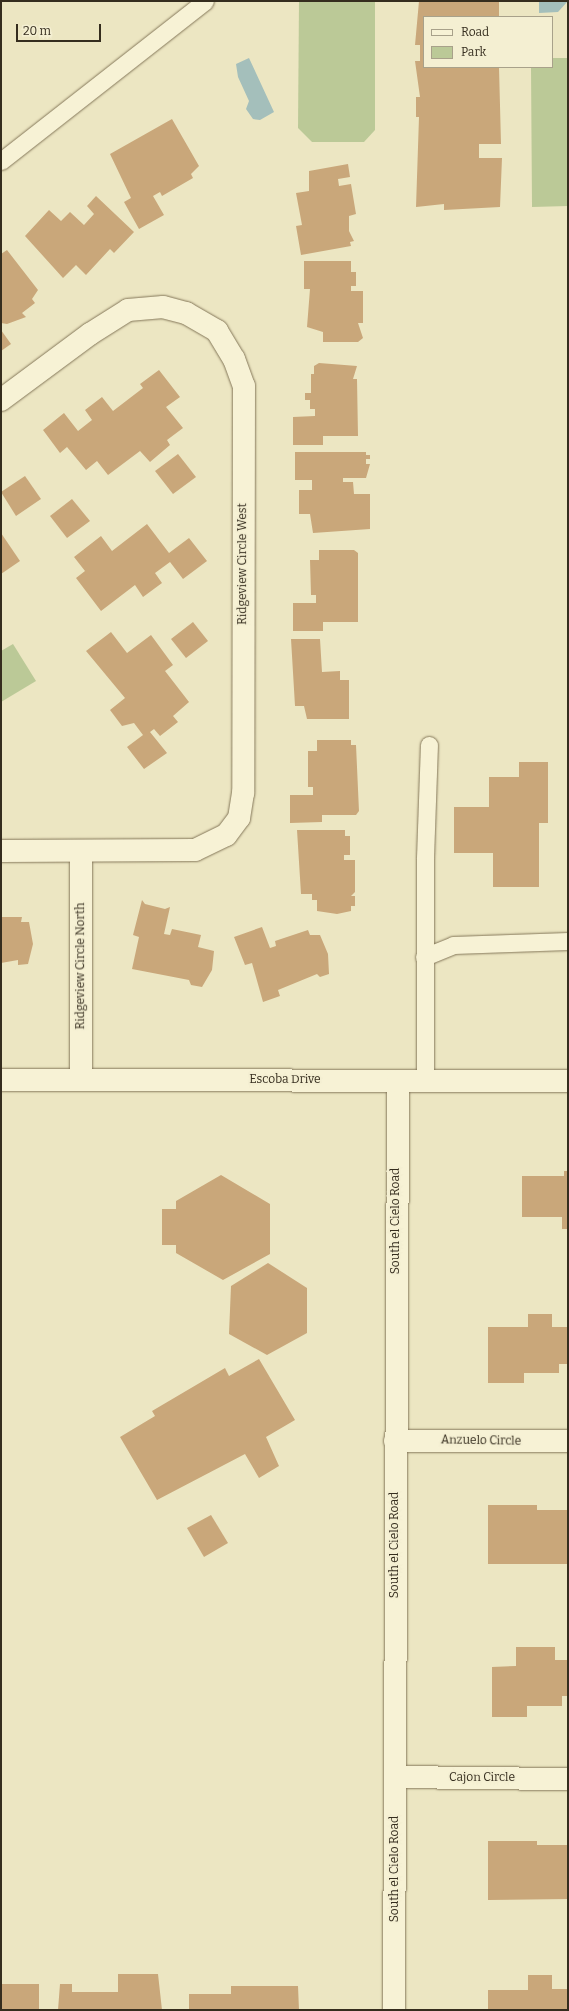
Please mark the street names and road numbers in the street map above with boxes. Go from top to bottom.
street label: Ridgeview Circle West [236,503,250,625]
street label: Ridgeview Circle North [74,902,88,1030]
street label: Escoba Drive [249,1073,321,1087]
street label: South el Cielo Road [389,1168,403,1274]
street label: Anzuelo Circle [441,1433,521,1449]
street label: South el Cielo Road [388,1492,402,1598]
street label: Cajon Circle [449,1771,515,1785]
street label: South el Cielo Road [388,1816,402,1922]

